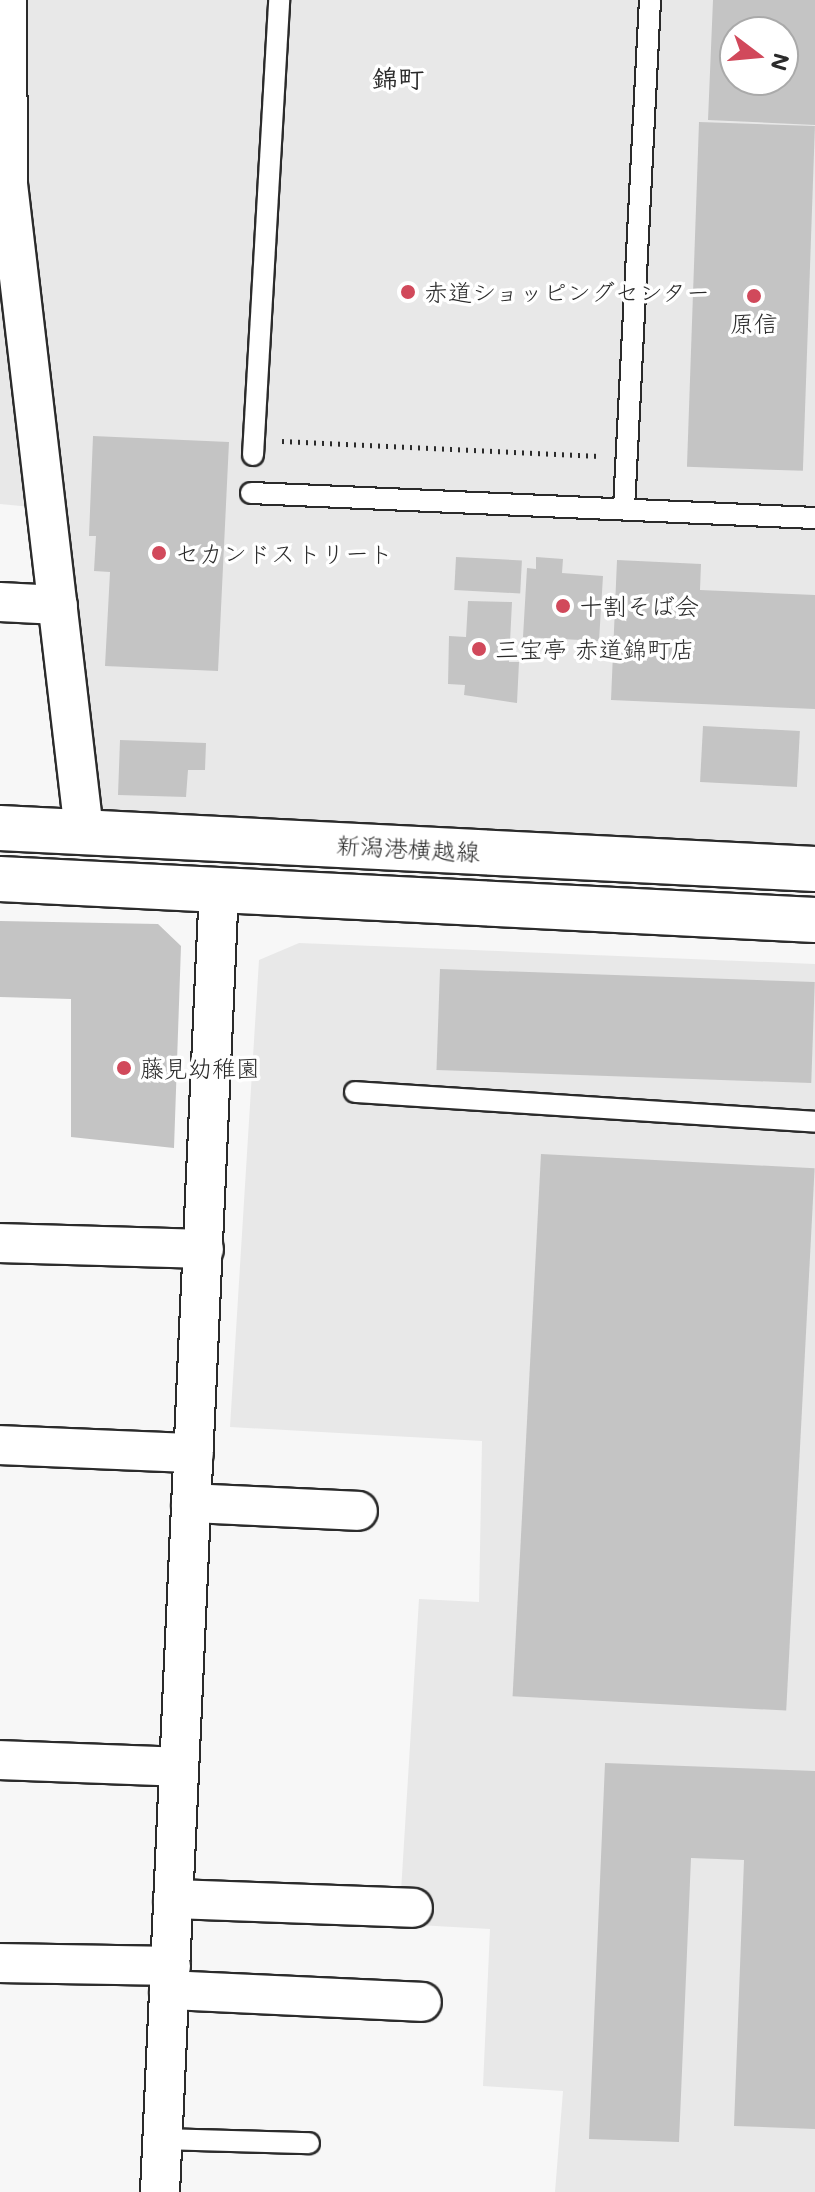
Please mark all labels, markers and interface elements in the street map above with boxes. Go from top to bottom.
north arrow [719,16,799,96]
text: N [764,50,797,74]
district label: 錦町 [372,63,424,95]
place label: 赤道ショッピングセンター [424,278,712,306]
marker: 赤道ショッピングセンター [399,283,417,301]
marker: 原信 [745,287,763,305]
place label: 原信 [730,309,778,337]
place label: セカンドストリート [175,539,391,567]
marker: セカンドストリート [150,544,168,562]
place label: 十割そば会 [579,592,699,620]
marker: 十割そば会 [554,597,572,615]
place label: 三宝亭 赤道錦町店 [495,635,695,663]
marker: 三宝亭 赤道錦町店 [470,640,488,658]
street label: 新潟港横越線 [335,830,481,866]
place label: 藤見幼稚園 [140,1054,260,1082]
marker: 藤見幼稚園 [115,1059,133,1077]

